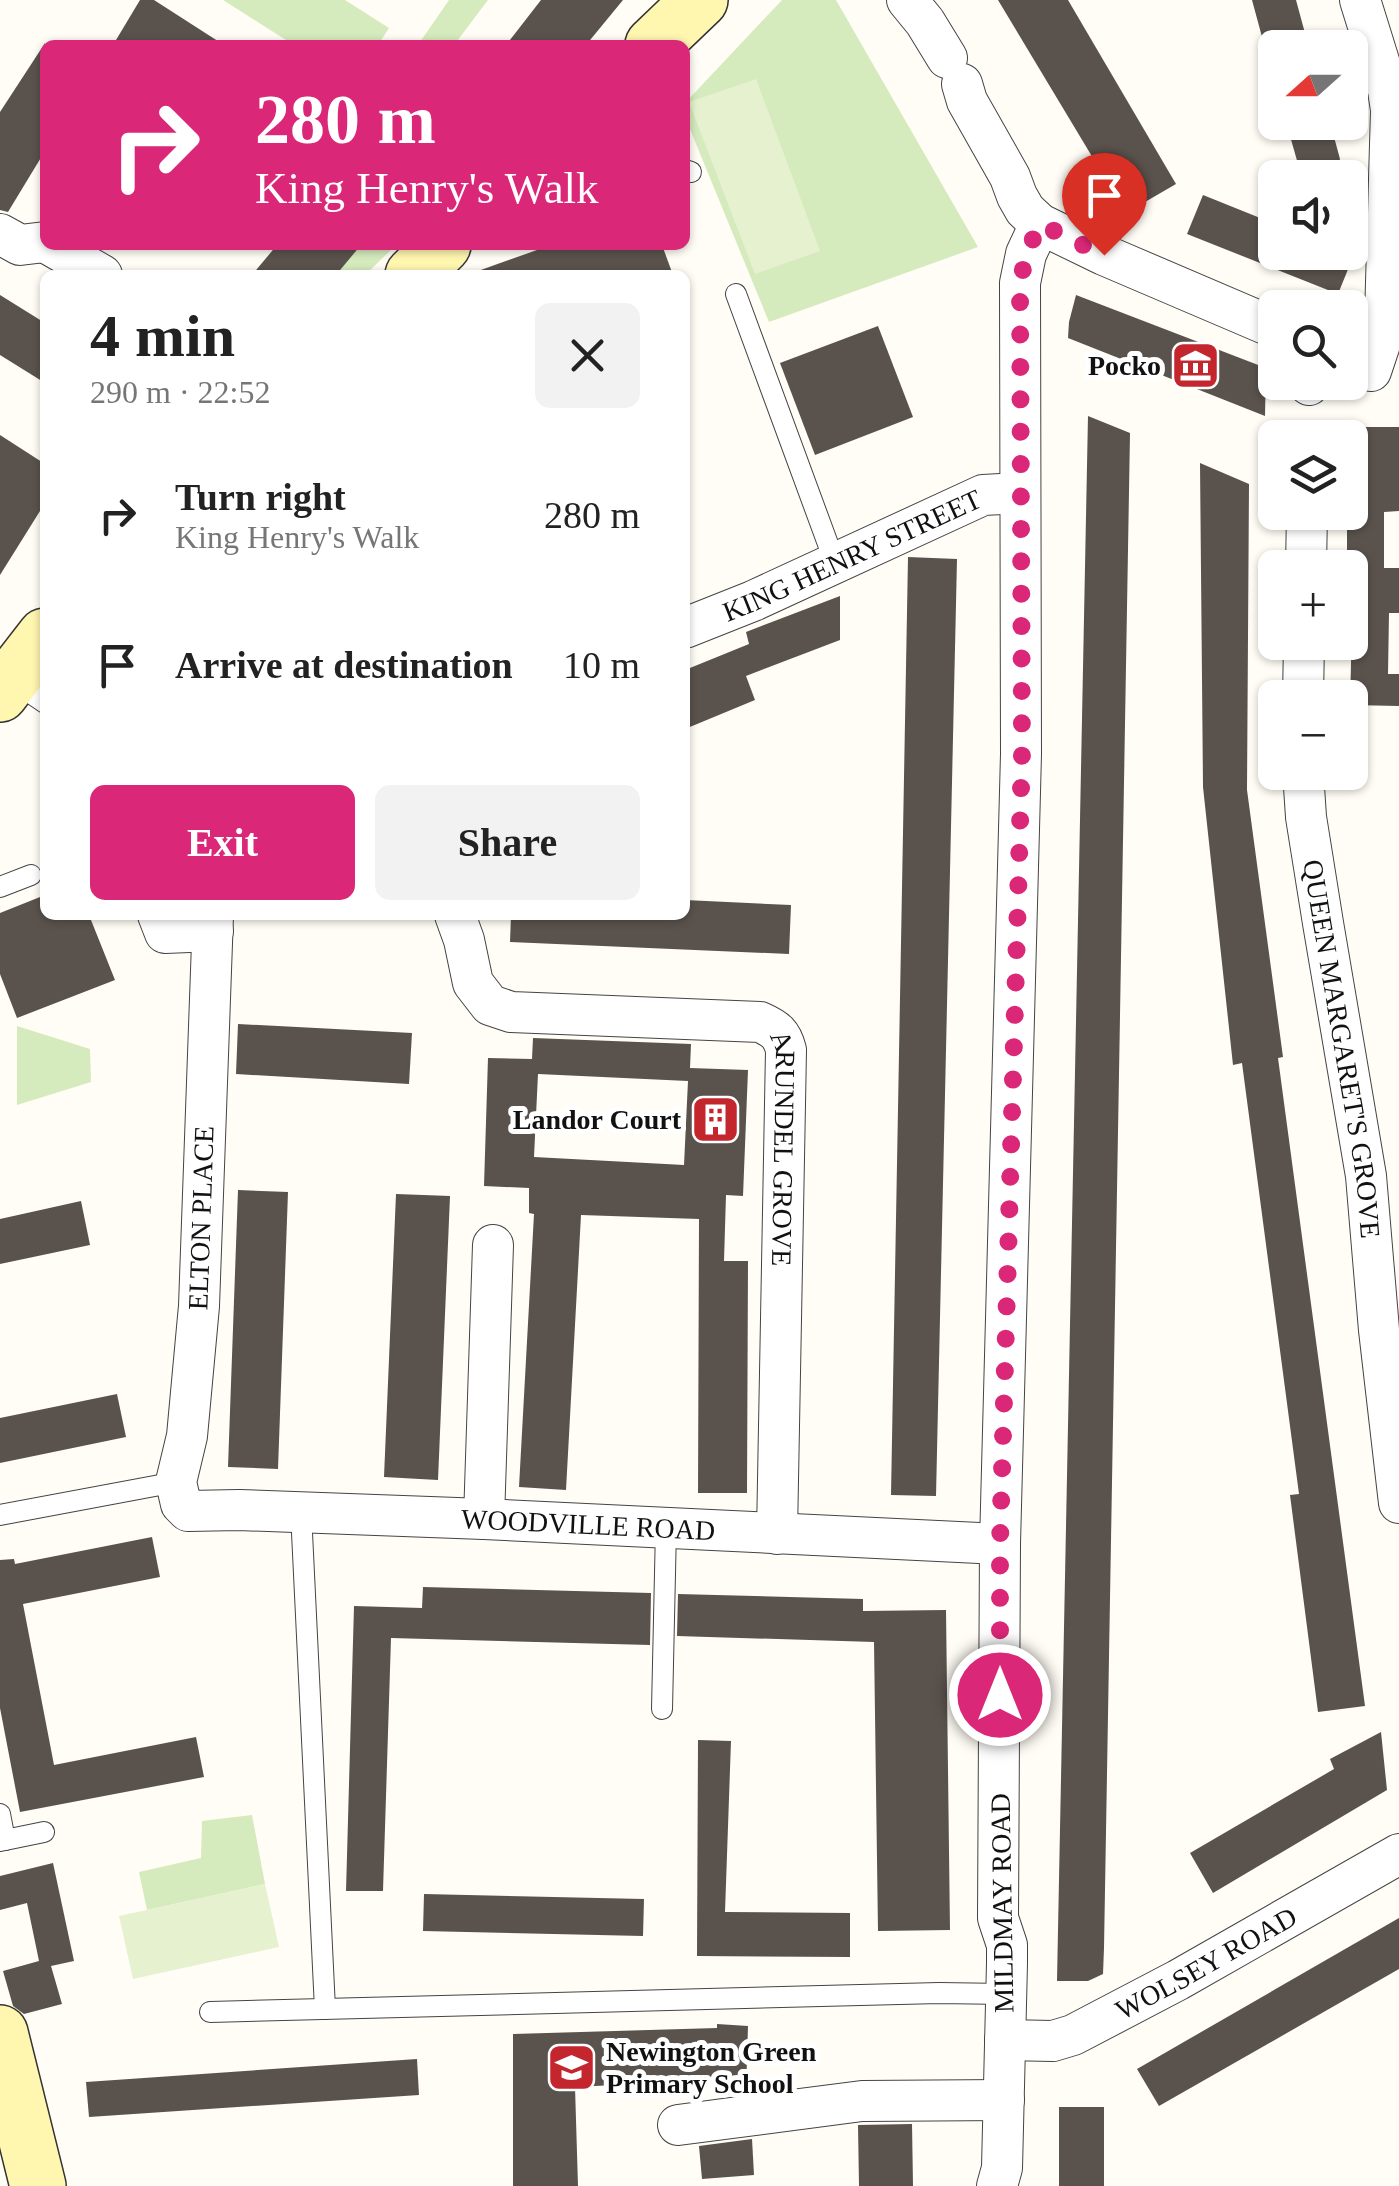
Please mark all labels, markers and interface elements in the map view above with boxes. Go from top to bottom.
north arrow [1258,30,1368,140]
map controls [1258,30,1368,790]
icon: right [90,80,220,210]
text: 280 m [255,81,436,158]
pin [1062,153,1147,256]
button: sound [1258,160,1368,270]
text: King Henry's Walk [255,163,599,213]
icon: arrive [1077,168,1132,223]
button: search [1258,290,1368,400]
text: 4 min [90,303,235,369]
button: close [535,303,640,408]
museum icon: Pocko [1170,339,1222,391]
place label: Pocko [1088,350,1161,381]
text: 290 m · 22:52 [90,374,270,410]
button: layers [1258,420,1368,530]
text: Turn right [175,476,346,518]
street label: KING HENRY STREET [718,483,986,627]
icon: right [90,488,145,543]
text: 280 m [544,494,640,536]
text: King Henry's Walk [175,519,419,555]
button: + [1258,550,1368,660]
icon: arrive [90,638,145,693]
text: Arrive at destination [175,644,513,686]
text: 10 m [563,644,640,686]
button: − [1258,680,1368,790]
button: Exit [90,785,355,900]
button: Share [375,785,640,900]
street label: QUEEN MARGARET'S GROVE [1298,857,1387,1240]
street label: ARUNDEL GROVE [765,1025,802,1267]
building icon: Landor Court [690,1093,742,1145]
place label: Landor Court [513,1104,682,1135]
street label: ELTON PLACE [182,1125,220,1311]
street label: WOODVILLE ROAD [460,1503,716,1546]
position arrow [948,1643,1052,1747]
street label: MILDMAY ROAD [985,1793,1019,2013]
street label: WOLSEY ROAD [1110,1900,1302,2025]
place label: Newington Green Primary School [606,2036,817,2099]
school or university icon: Newington Green Primary School [545,2041,597,2093]

